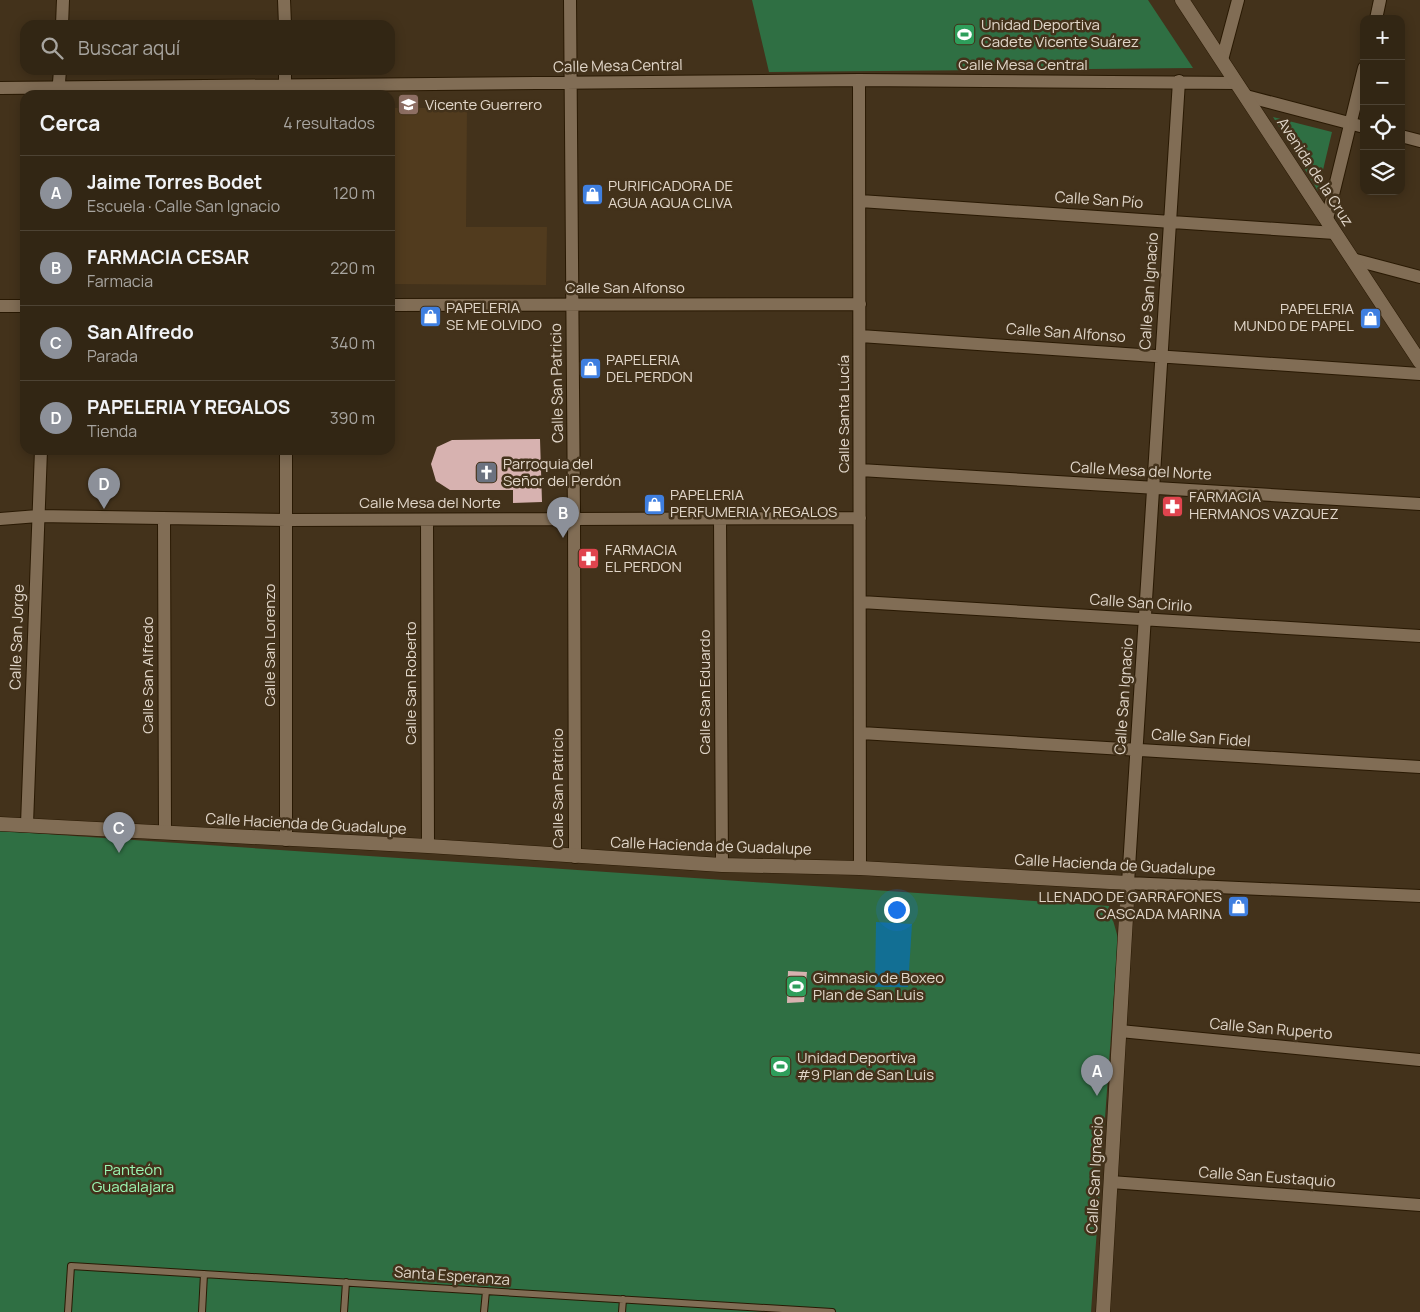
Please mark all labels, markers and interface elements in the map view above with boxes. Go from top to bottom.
place label: Unidad Deportiva Cadete Vicente Suárez [981,14,1139,52]
map controls [1360,15,1405,195]
button: + [1360,15,1405,60]
search box [20,20,395,75]
sports icon: Unidad Deportiva Cadete Vicente Suárez [953,22,977,46]
icon: search [38,34,66,62]
text: Buscar aquí [78,35,180,61]
street label: Calle Mesa Central [553,54,683,77]
street label: Calle Mesa Central [958,54,1088,75]
button: − [1360,60,1405,105]
school or university icon: Vicente Guerrero [397,93,421,117]
place label: Vicente Guerrero [425,94,542,115]
button: locate [1360,105,1405,150]
text: Cerca [40,109,100,137]
text: 4 resultados [283,112,375,134]
street label: Avenida de la Cruz [1272,113,1359,230]
button: layers [1360,150,1405,195]
text: Jaime Torres Bodet [87,169,262,195]
place label: PURIFICADORA DE AGUA AQUA CLIVA [608,175,733,213]
text: A [51,182,61,204]
text: 120 m [333,182,375,204]
shop icon: PURIFICADORA DE AGUA AQUA CLIVA [580,183,604,207]
street label: Calle San Pío [1054,186,1144,213]
text: Escuela · Calle San Ignacio [87,195,280,217]
street label: Calle San Ignacio [1134,232,1163,350]
text: FARMACIA CESAR [87,244,249,270]
text: B [51,257,61,279]
text: 220 m [330,257,375,279]
text: Farmacia [87,270,153,292]
street label: Calle San Alfonso [565,277,685,298]
place label: PAPELERIA SE ME OLVIDO [446,297,542,335]
place label: PAPELERIA MUND0 DE PAPEL [1234,298,1354,336]
shop icon: PAPELERIA SE ME OLVIDO [418,305,442,329]
shop icon: PAPELERIA MUND0 DE PAPEL [1358,306,1382,330]
street label: Calle San Alfonso [1006,318,1127,347]
text: San Alfredo [87,319,194,345]
street label: Calle San Patricio [545,323,568,443]
text: C [50,332,62,354]
text: 340 m [330,332,375,354]
text: Parada [87,345,138,367]
place label: PAPELERIA DEL PERDON [606,349,693,387]
street label: Calle Santa Lucía [833,355,854,473]
shop icon: PAPELERIA DEL PERDON [578,357,602,381]
text: PAPELERIA Y REGALOS [87,394,290,420]
text: D [50,407,62,429]
text: 390 m [330,407,375,429]
text: Tienda [87,420,137,442]
place label: Parroquia del Señor del Perdón [503,453,621,491]
street label: Calle Mesa del Norte [1070,456,1213,485]
church icon: Parroquia del Señor del Perdón [475,461,499,485]
pin: D [88,468,120,509]
place label: PAPELERIA PERFUMERIA Y REGALOS [670,484,837,522]
place label: FARMACIA HERMANOS VAZQUEZ [1189,486,1339,524]
street label: Calle Mesa del Norte [359,492,501,513]
shop icon: PAPELERIA PERFUMERIA Y REGALOS [642,492,666,516]
pharmacy icon: FARMACIA HERMANOS VAZQUEZ [1161,494,1185,518]
pin: B [547,497,579,538]
place label: FARMACIA EL PERDON [605,539,682,577]
pharmacy icon: FARMACIA EL PERDON [577,547,601,571]
street label: Calle San Jorge [4,583,29,690]
street label: Calle San Lorenzo [259,583,280,706]
street label: Calle San Cirilo [1089,588,1193,617]
street label: Calle San Alfredo [137,616,158,734]
street label: Calle San Roberto [400,621,421,745]
street label: Calle San Eduardo [694,629,715,755]
street label: Calle San Ignacio [1109,637,1138,755]
street label: Calle San Fidel [1151,724,1251,751]
street label: Calle San Patricio [547,728,568,848]
street label: Calle Hacienda de Guadalupe [205,808,407,839]
pin: C [103,812,135,853]
street label: Calle Hacienda de Guadalupe [610,831,812,860]
street label: Calle Hacienda de Guadalupe [1014,849,1216,880]
place label: LLENADO DE GARRAFONES CASCADA MARINA [1039,886,1222,924]
shop icon: LLENADO DE GARRAFONES CASCADA MARINA [1226,894,1250,918]
your location [884,897,910,923]
place label: Gimnasio de Boxeo Plan de San Luis [813,967,944,1005]
sports icon: Gimnasio de Boxeo Plan de San Luis [785,975,809,999]
street label: Calle San Ruperto [1209,1013,1334,1044]
place label: Unidad Deportiva #9 Plan de San Luis [797,1047,934,1085]
sports icon: Unidad Deportiva #9 Plan de San Luis [769,1055,793,1079]
pin: A [1081,1055,1113,1096]
street label: Calle San Ignacio [1081,1116,1108,1234]
park label: Panteón Guadalajara [92,1159,174,1197]
street label: Calle San Eustaquio [1198,1161,1336,1192]
street label: Santa Esperanza [393,1261,511,1290]

